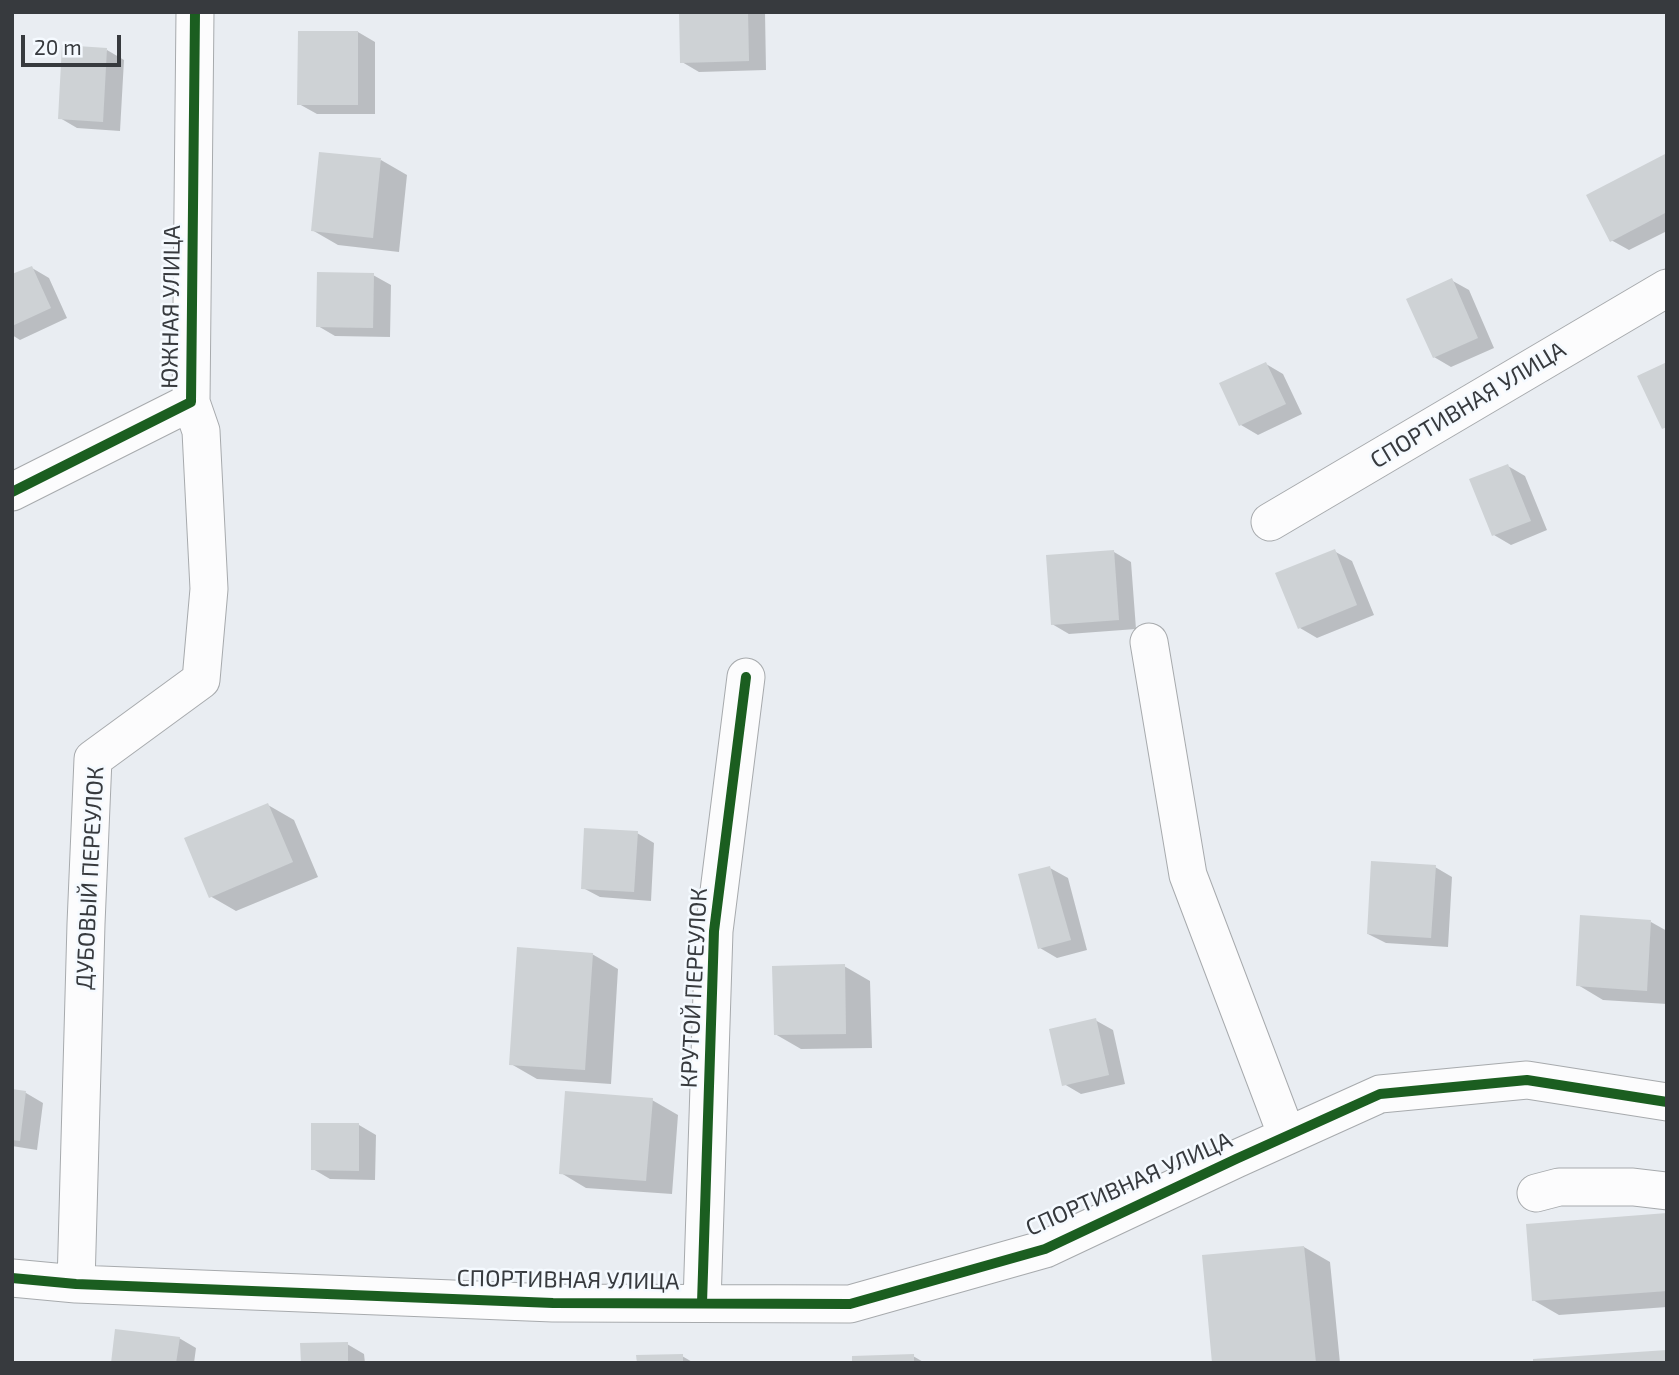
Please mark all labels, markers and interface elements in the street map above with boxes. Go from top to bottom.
scale bar [24,21,124,65]
text: 20 m [34,34,82,59]
street label: ЮЖНАЯ УЛИЦА [156,225,186,389]
street label: СПОРТИВНАЯ УЛИЦА [1365,336,1571,474]
street label: ДУБОВЫЙ ПЕРЕУЛОК [70,766,110,990]
street label: КРУТОЙ ПЕРЕУЛОК [675,887,713,1089]
street label: СПОРТИВНАЯ УЛИЦА [1022,1126,1236,1242]
street label: СПОРТИВНАЯ УЛИЦА [456,1264,680,1296]

